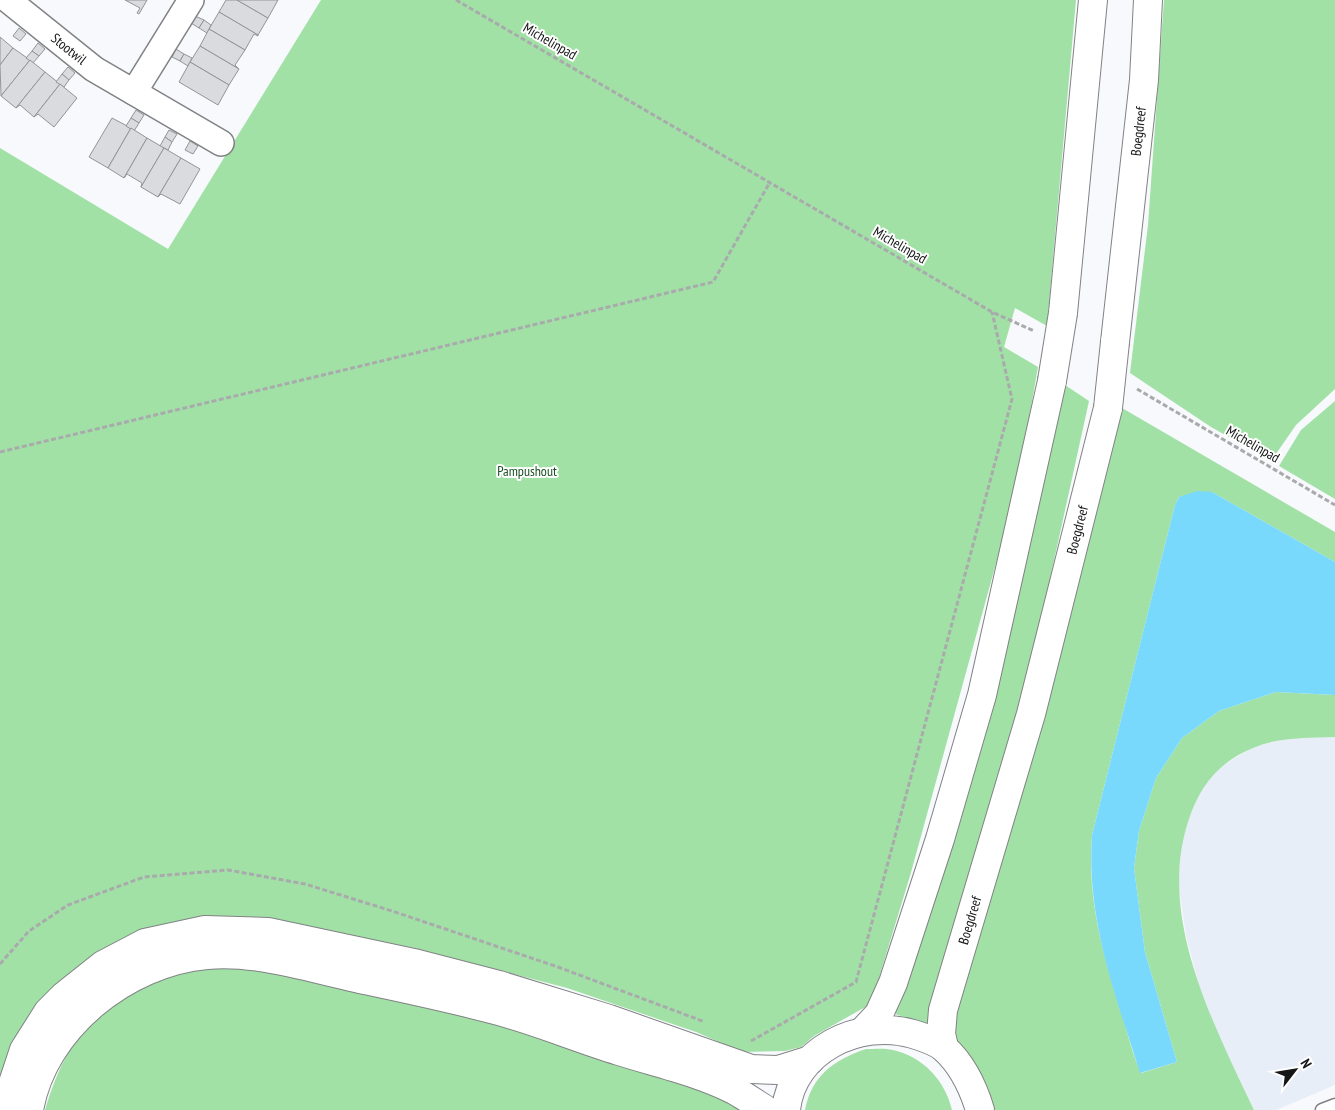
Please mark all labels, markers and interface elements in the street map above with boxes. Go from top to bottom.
street label: Michelinpad [520,18,580,64]
street label: Stootwil [47,29,91,69]
street label: Boegdreef [1127,105,1150,157]
street label: Michelinpad [870,222,930,268]
street label: Michelinpad [1223,421,1283,467]
park label: Pampushout [497,462,557,480]
street label: Boegdreef [1063,503,1092,556]
street label: Boegdreef [954,894,985,947]
north arrow [1270,1045,1320,1095]
text: N [1296,1055,1316,1071]

